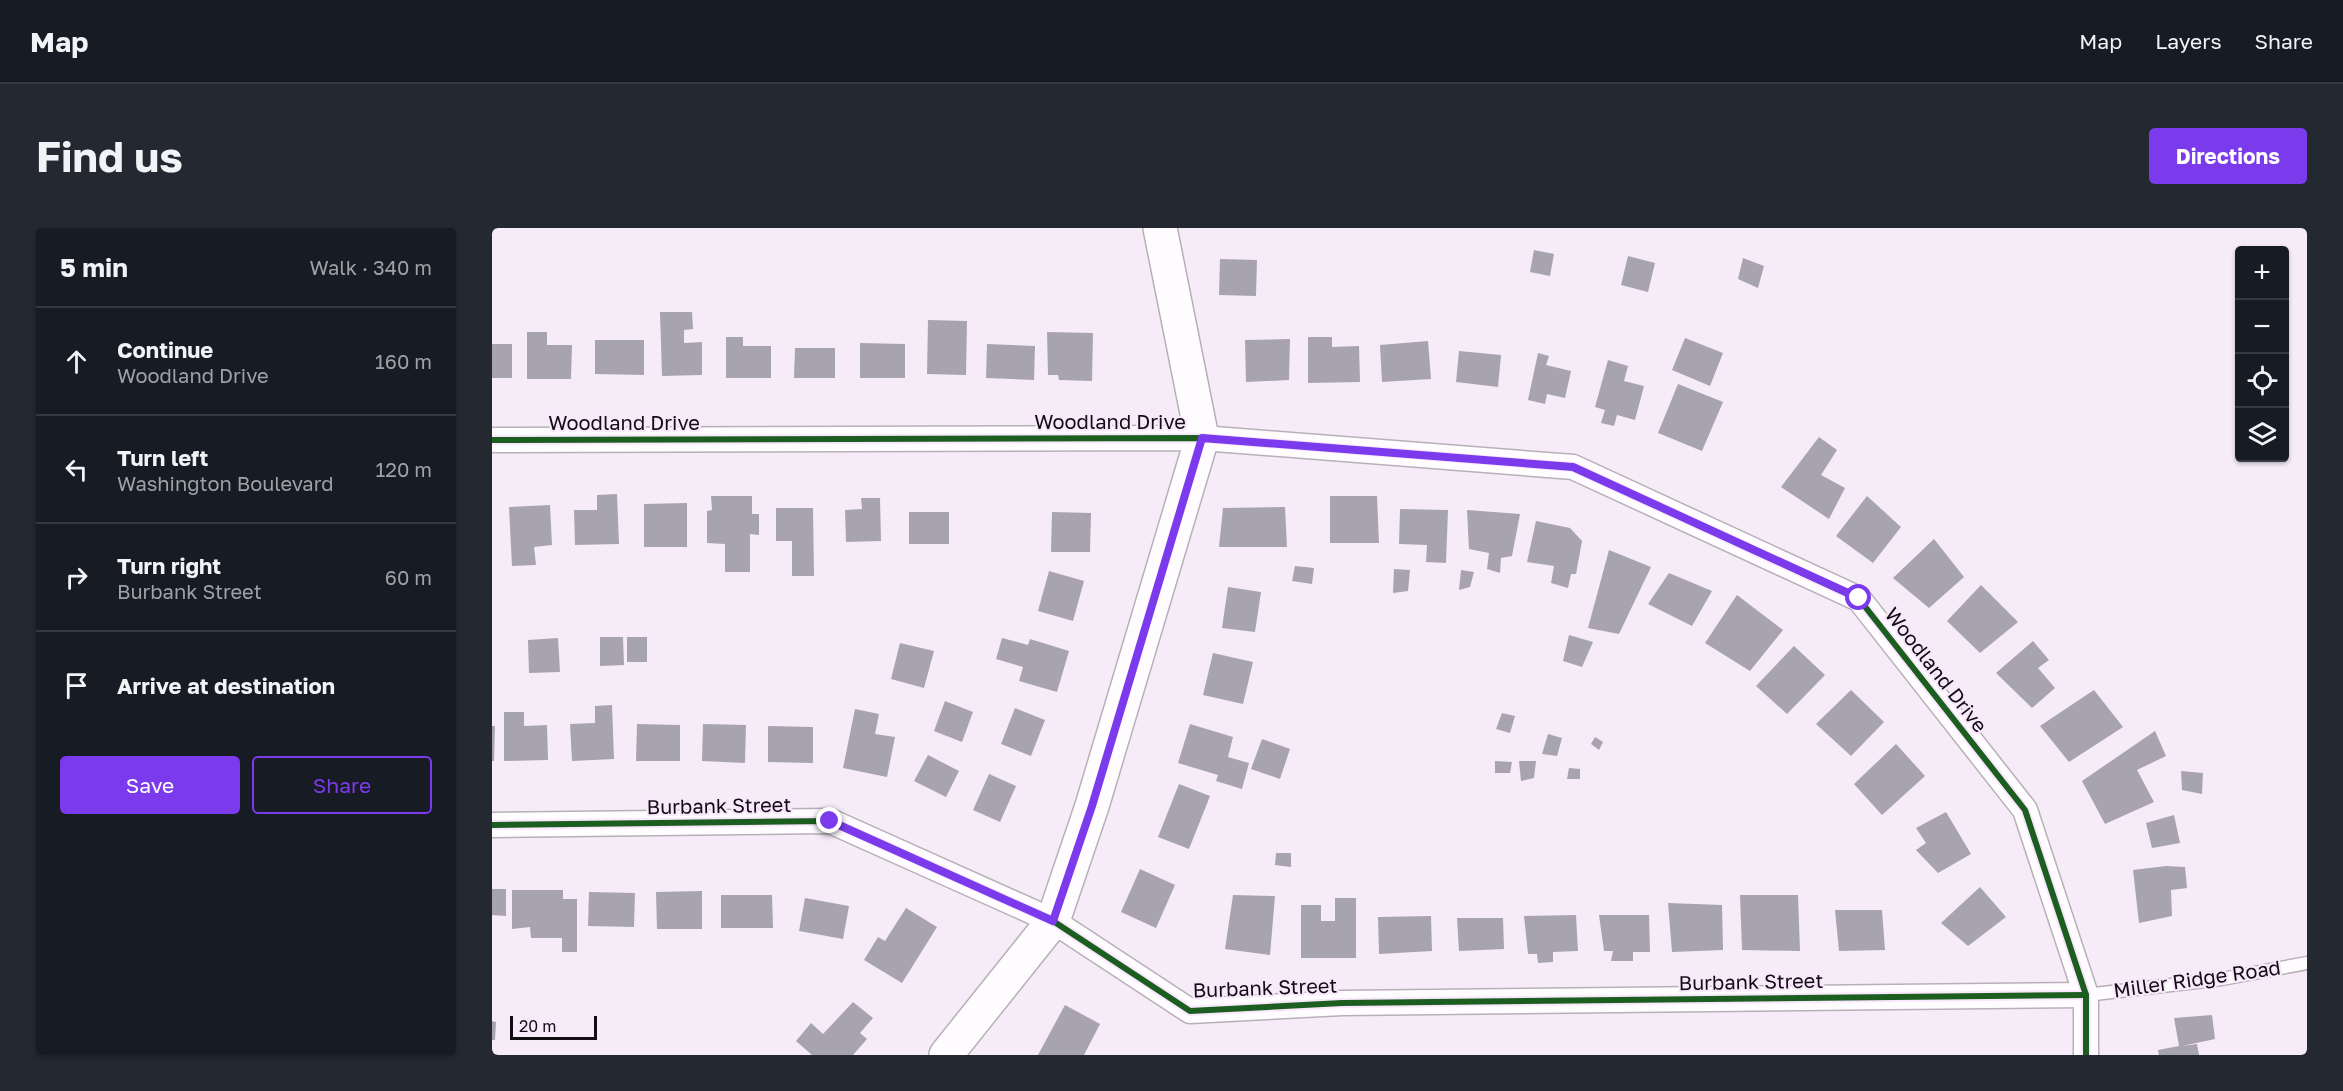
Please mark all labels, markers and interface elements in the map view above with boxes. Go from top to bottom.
text: Map [30,25,88,58]
text: Map [2079,28,2122,54]
text: Layers [2155,28,2222,54]
text: Share [2255,28,2313,54]
button: Directions [2149,128,2307,184]
text: Find us [36,131,183,181]
map controls [2235,246,2289,462]
button: + [2235,246,2289,300]
text: 5 min [60,252,128,283]
text: Walk · 340 m [310,255,432,279]
button: − [2235,300,2289,354]
text: Continue [117,336,213,363]
icon: ahead [60,345,93,378]
text: 160 m [375,349,432,373]
button: locate [2235,354,2289,408]
text: Woodland Drive [117,363,269,387]
button: layers [2235,408,2289,462]
street label: Woodland Drive [1034,409,1186,433]
street label: Woodland Drive [548,410,700,434]
text: Turn left [117,444,208,471]
icon: left [60,453,93,486]
text: 120 m [376,457,432,481]
text: Washington Boulevard [117,471,334,495]
text: Turn right [117,552,221,579]
icon: right [60,561,93,594]
text: 60 m [385,565,432,589]
text: Burbank Street [117,579,262,603]
route start [1845,584,1871,610]
street label: Woodland Drive [1881,602,1993,736]
icon: arrive [60,669,93,702]
text: Arrive at destination [117,672,335,699]
button: Save [60,756,240,814]
button: Share [252,756,432,814]
street label: Burbank Street [646,792,792,818]
route end [816,807,842,833]
street label: Miller Ridge Road [2112,954,2282,1002]
street label: Burbank Street [1678,968,1824,994]
street label: Burbank Street [1192,972,1338,1002]
scale bar [510,1013,597,1040]
text: 20 m [519,1016,556,1036]

